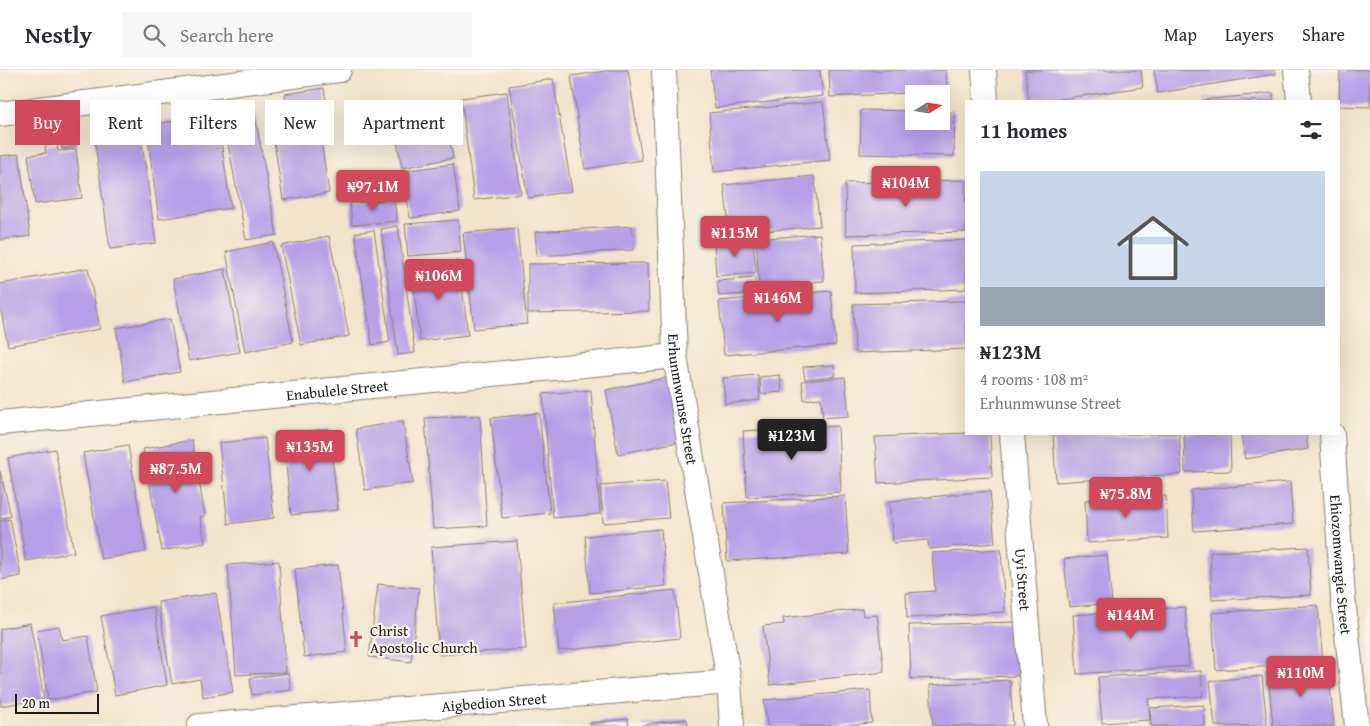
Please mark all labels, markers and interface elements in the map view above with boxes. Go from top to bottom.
search box [122,12,472,57]
text: Nestly [25,17,92,52]
icon: search [140,21,168,49]
text: Search here [180,21,274,49]
text: Map [1164,21,1197,48]
text: Layers [1225,21,1274,48]
text: Share [1302,21,1345,48]
north arrow [905,85,950,130]
map controls [905,85,950,130]
chip: Buy [15,100,80,145]
chip: Rent [90,100,161,145]
chip: Filters [171,100,255,145]
chip: New [265,100,334,145]
chip: Apartment [344,100,463,145]
text: 11 homes [980,115,1067,146]
icon: filters [1297,116,1325,144]
pin: ₦104M [871,166,941,208]
pin: ₦97.1M [332,170,414,212]
text: ₦104M [883,170,929,194]
text: ₦97.1M [347,174,399,198]
icon: home [1108,203,1198,293]
pin: ₦115M [700,216,770,258]
text: ₦115M [712,220,758,244]
pin: ₦106M [404,258,474,301]
text: ₦106M [416,263,462,287]
pin: ₦146M [743,280,813,323]
text: ₦146M [755,285,801,309]
street label: Erhunmwunse Street [664,333,703,467]
text: ₦123M [980,336,1042,367]
text: 4 rooms · 108 m² [980,367,1088,391]
street label: Enabulele Street [285,374,390,405]
text: Erhunmwunse Street [980,391,1121,415]
pin: ₦123M [757,418,827,461]
text: ₦123M [769,423,815,447]
pin: ₦135M [275,430,345,472]
text: ₦135M [287,434,333,458]
pin: ₦87.5M [135,452,217,494]
text: ₦87.5M [150,456,202,480]
pin: ₦75.8M [1085,476,1167,519]
text: ₦75.8M [1100,481,1152,505]
street label: Ehiozomwangie Street [1326,494,1358,636]
street label: Uyi Street [1011,547,1036,612]
pin: ₦144M [1096,598,1166,640]
text: ₦144M [1108,602,1154,626]
place label: Christ Apostolic Church [370,620,478,658]
church icon: Christ Apostolic Church [346,629,366,649]
pin: ₦110M [1266,656,1336,698]
text: ₦110M [1278,660,1324,684]
street label: Aigbedion Street [441,687,548,716]
scale bar [15,691,99,714]
text: 20 m [22,693,50,713]

